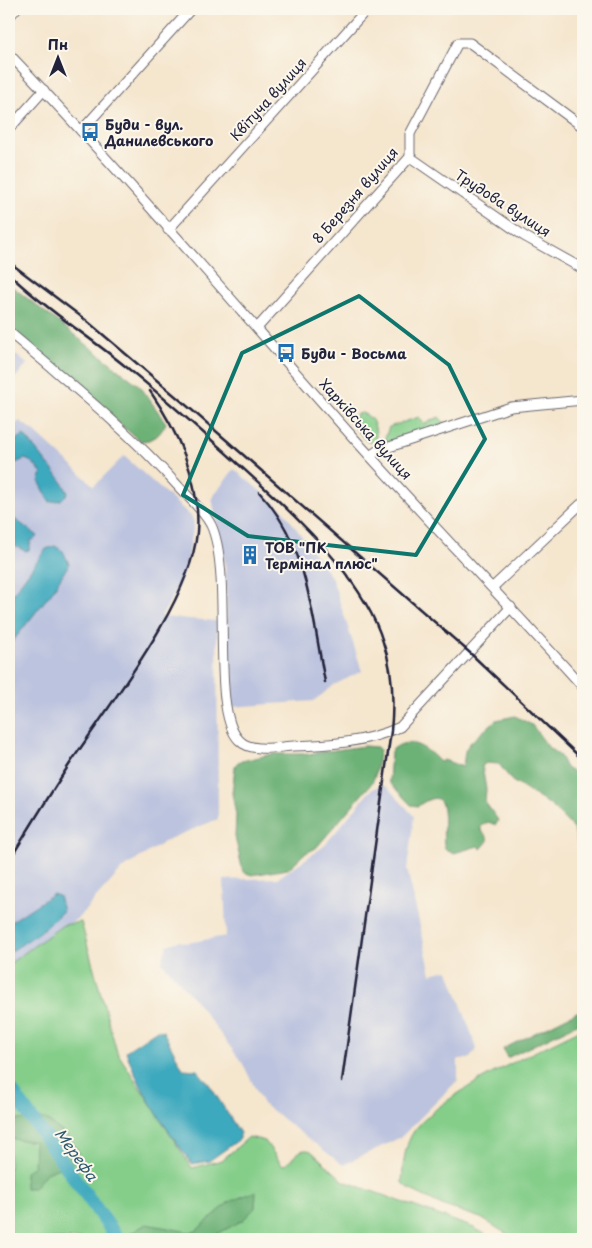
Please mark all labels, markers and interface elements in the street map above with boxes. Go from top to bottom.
north arrow [32,32,82,82]
text: Пн [48,34,68,55]
street label: Квітуча вулиця [225,53,311,145]
place label: Буди - вул. Данилевського [104,114,213,151]
bus stop icon: Буди - вул. Данилевського [79,121,101,143]
street label: 8 Березня вулиця [307,142,403,248]
street label: Трудова вулиця [451,164,555,242]
bus stop icon: Буди - Восьма [275,342,297,364]
place label: Буди - Восьма [301,343,407,364]
street label: Харківська вулиця [315,374,417,484]
place label: ТОВ "ПК Термінал плюс" [265,537,378,574]
building icon: ТОВ "ПК Термінал плюс" [239,544,261,566]
water label: Мерефа [50,1123,104,1186]

